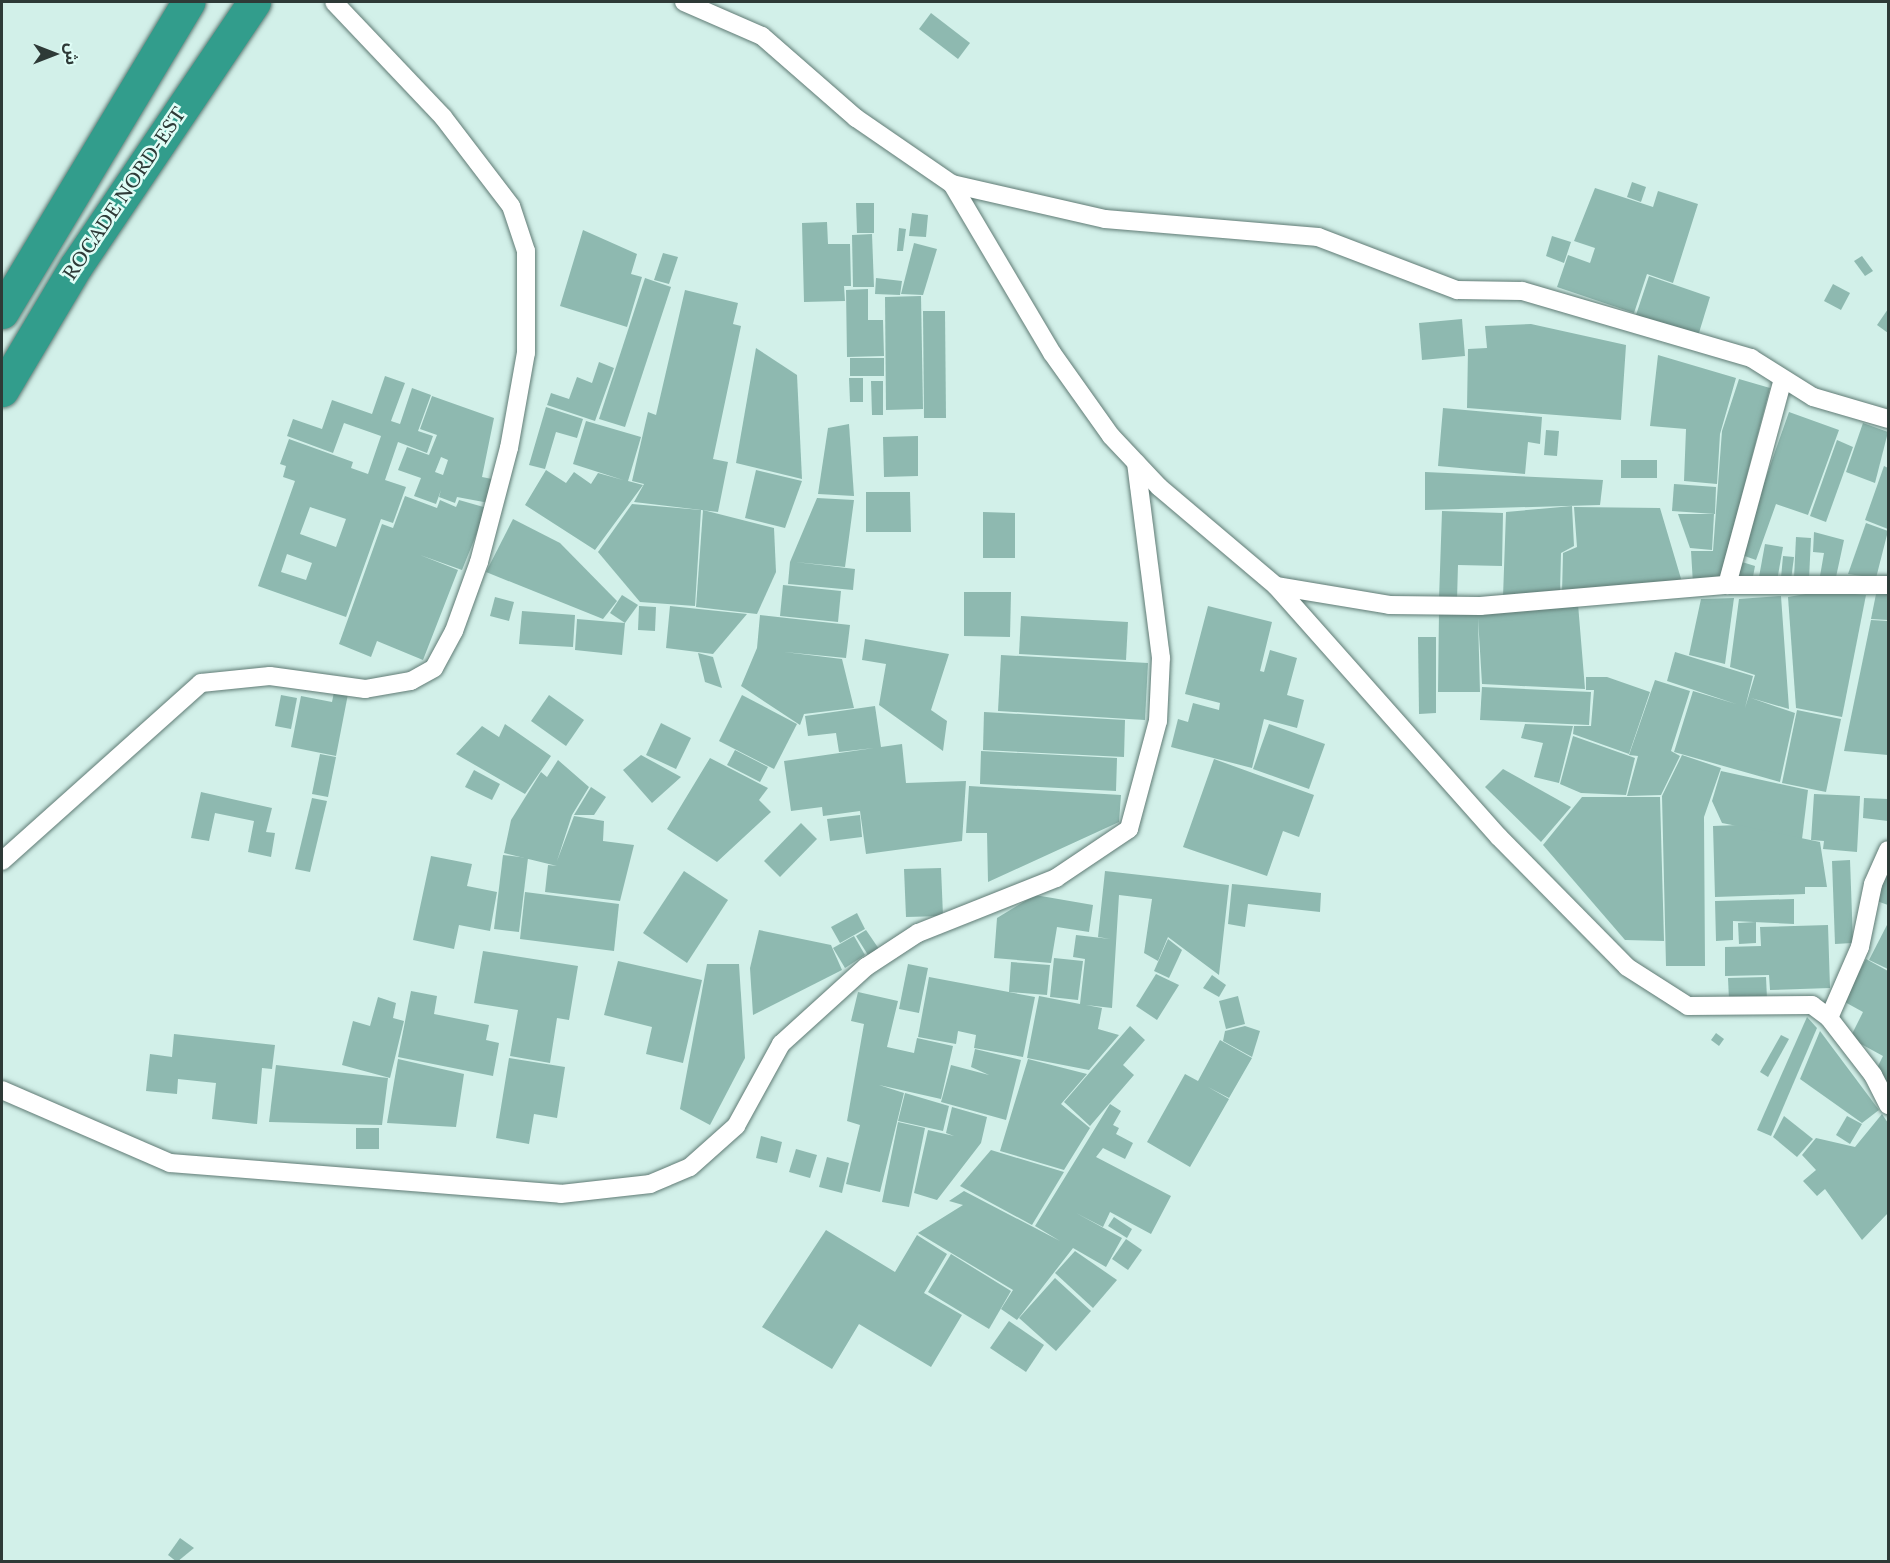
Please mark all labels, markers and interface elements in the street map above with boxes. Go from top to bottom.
north arrow [24,24,84,84]
text: ش [62,43,82,65]
street label: ROCADE NORD-EST [59,104,191,284]

